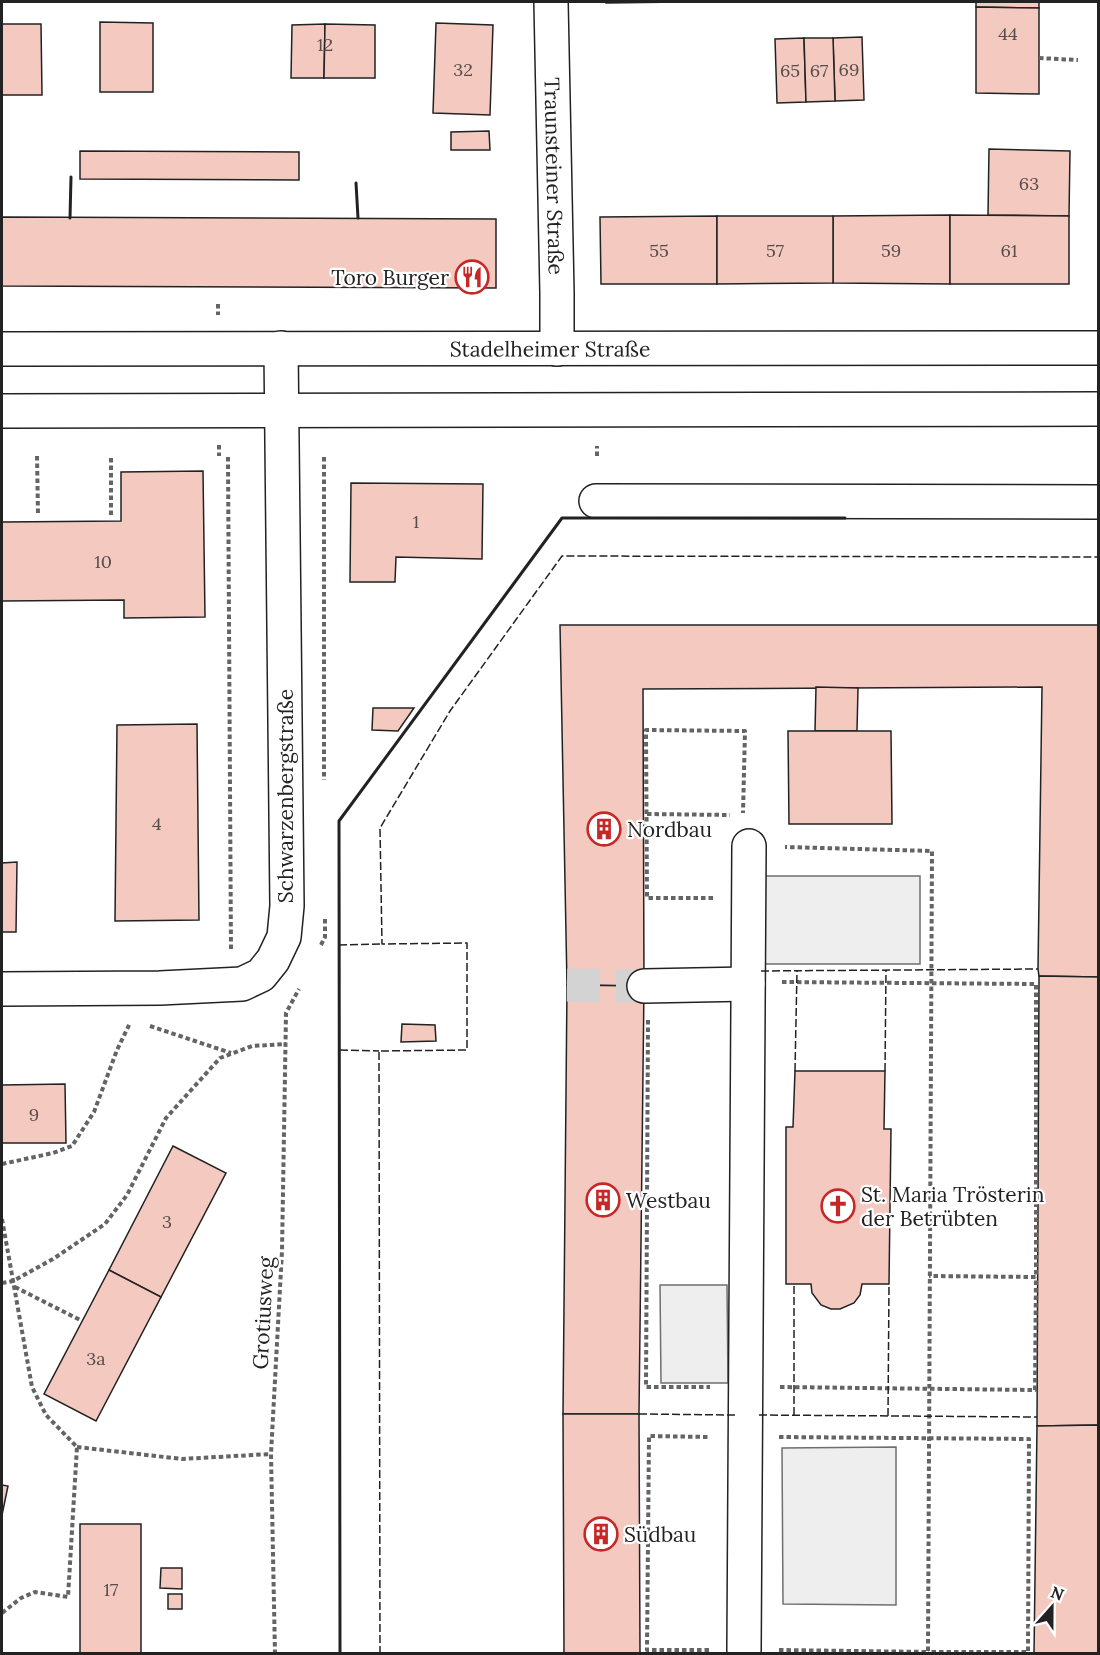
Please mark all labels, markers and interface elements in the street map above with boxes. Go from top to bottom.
house number: 44 [998,22,1018,45]
house number: 12 [317,33,333,56]
house number: 32 [453,58,473,81]
house number: 69 [839,58,859,81]
house number: 65 [780,59,800,82]
house number: 67 [810,59,828,82]
street label: Traunsteiner Straße [539,77,570,275]
house number: 63 [1019,172,1039,195]
house number: 55 [649,239,669,262]
house number: 57 [766,239,784,262]
house number: 59 [881,239,901,262]
house number: 61 [1001,239,1017,262]
restaurant icon: Toro Burger [454,259,490,295]
place label: Toro Burger [331,264,449,291]
street label: Stadelheimer Straße [450,335,650,362]
house number: 1 [413,510,419,533]
house number: 10 [94,550,112,573]
street label: Schwarzenbergstraße [272,689,299,903]
building icon: Nordbau [586,811,622,847]
house number: 4 [152,812,162,835]
place label: Nordbau [627,816,712,843]
house number: 9 [29,1103,39,1126]
place label: St. Maria Trösterin der Betrübten [861,1181,1045,1232]
building icon: Westbau [585,1182,621,1218]
place label: Westbau [626,1187,711,1214]
church icon: St. Maria Trösterin der Betrübten [820,1188,856,1224]
house number: 3 [162,1210,172,1233]
street label: Grotiusweg [247,1255,279,1370]
house number: 3a [86,1347,106,1370]
building icon: Südbau [583,1516,619,1552]
place label: Südbau [624,1521,696,1548]
north arrow [1022,1577,1082,1637]
house number: 17 [104,1578,118,1601]
text: N [1048,1581,1067,1605]

